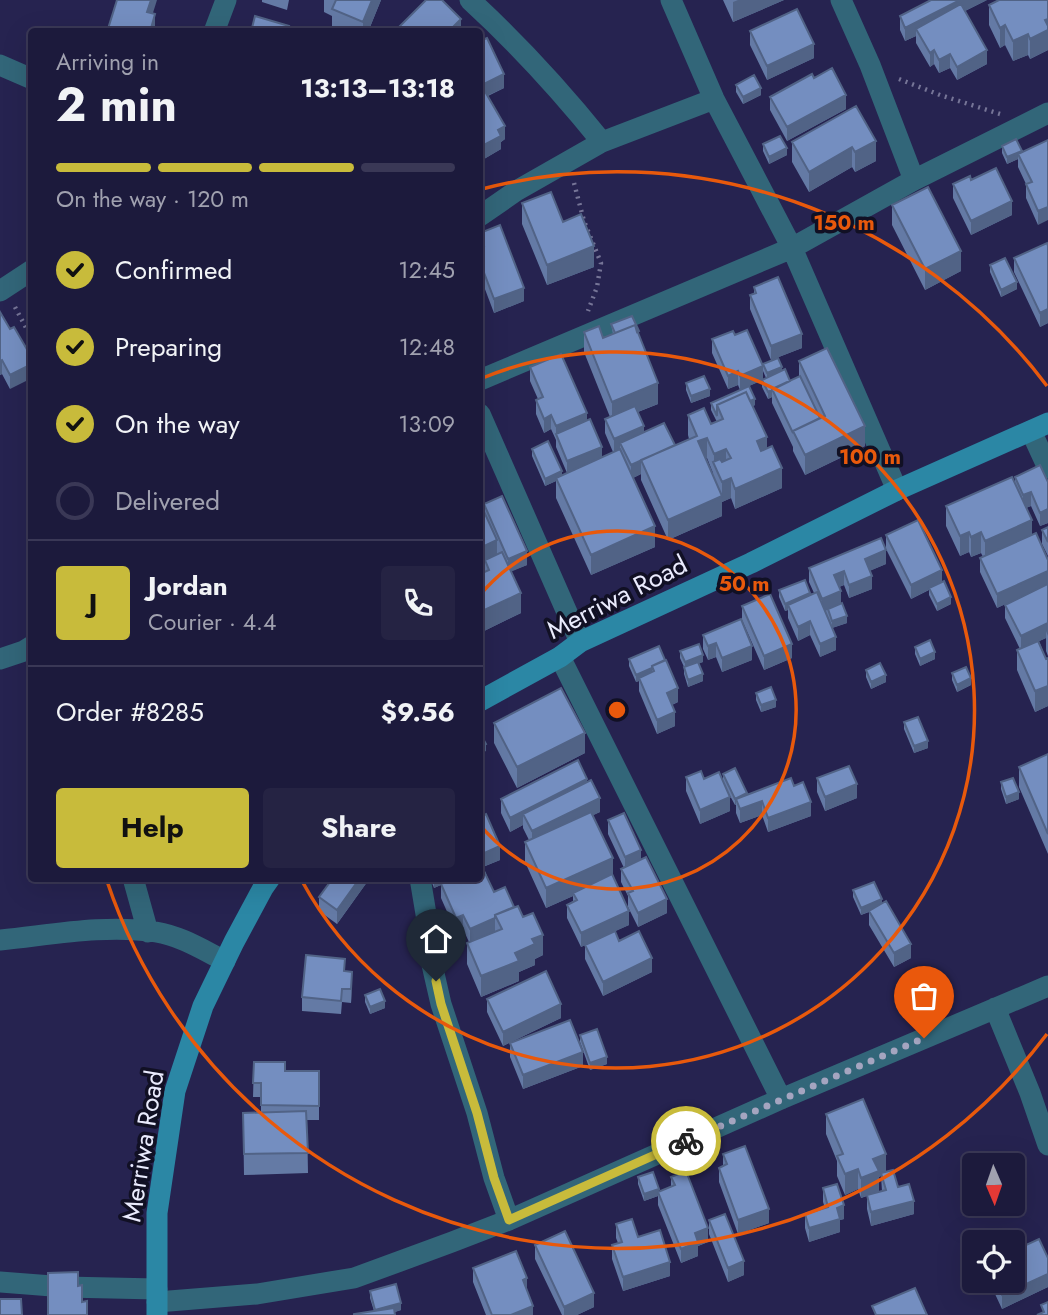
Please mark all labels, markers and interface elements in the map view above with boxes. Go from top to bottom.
text: Arriving in [56,45,159,79]
text: 13:13–13:18 [300,69,455,107]
text: 2 min [56,72,177,138]
text: On the way · 120 m [56,182,249,216]
text: 150 m [813,208,875,238]
icon: check [56,251,94,289]
text: Confirmed [115,251,232,289]
text: 12:45 [398,253,455,287]
icon: check [56,328,94,366]
text: Preparing [115,328,222,366]
text: 12:48 [399,330,455,364]
icon: check [56,405,94,443]
text: On the way [115,405,240,443]
text: 13:09 [398,407,455,441]
text: 100 m [839,442,901,472]
text: Delivered [115,482,220,520]
street label: Merriwa Road [540,545,694,649]
button: phone [381,566,455,640]
text: Jordan [148,567,228,605]
text: 50 m [719,569,769,599]
text: J [89,584,97,622]
text: Courier · 4.4 [148,605,276,639]
text: Order #8285 [56,693,204,731]
text: $9.56 [381,693,455,731]
centre of rings [605,698,629,722]
button: Help [56,788,249,868]
button: Share [263,788,455,868]
pin [406,909,466,981]
icon: home [417,920,455,958]
pin [894,966,954,1038]
icon: bag [905,977,943,1015]
street label: Merriwa Road [112,1067,174,1225]
courier [651,1106,721,1176]
icon: bike [667,1122,705,1160]
north arrow [962,1153,1026,1216]
map controls [962,1153,1025,1293]
button: locate [962,1230,1025,1293]

